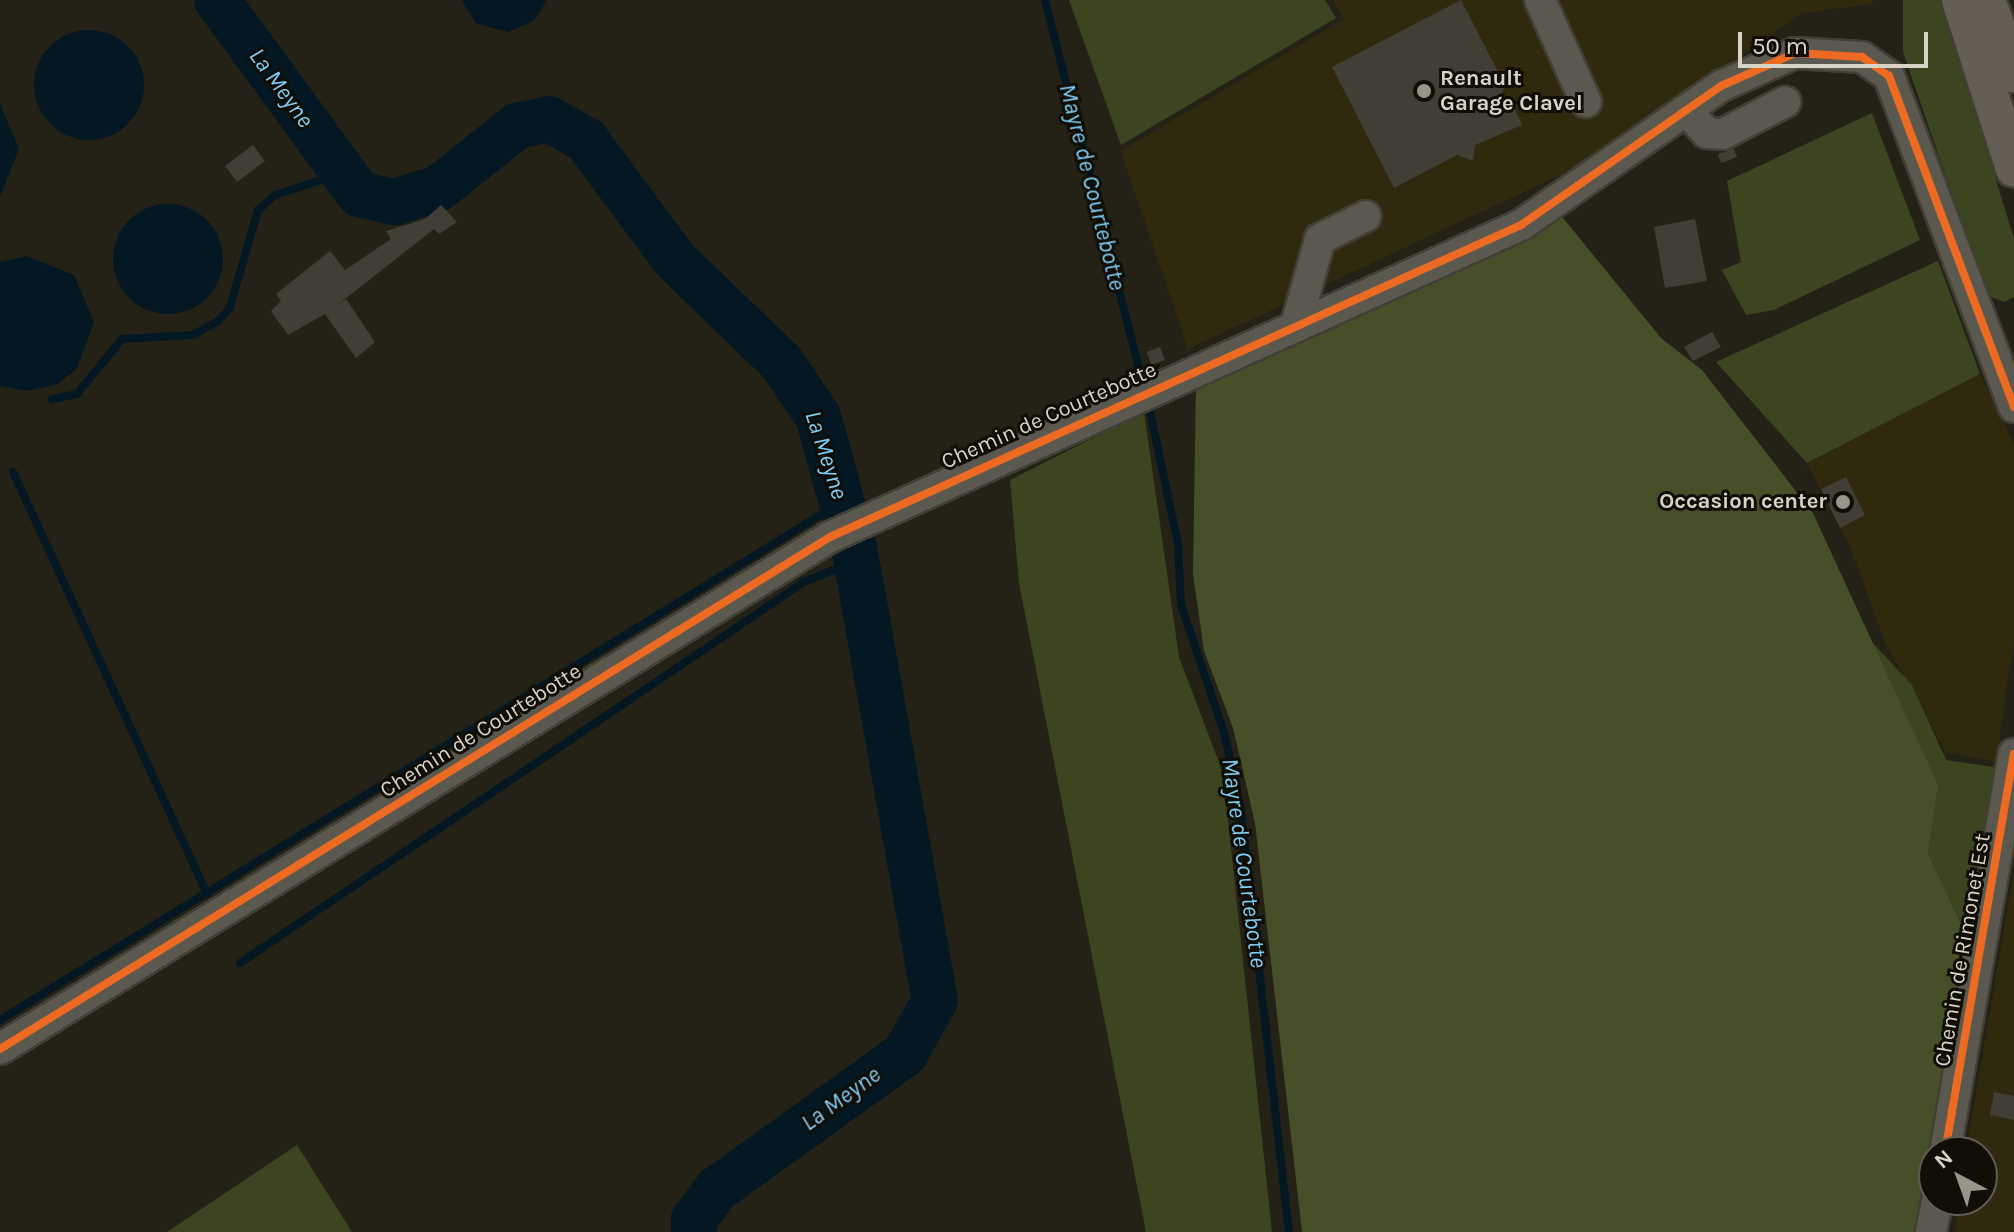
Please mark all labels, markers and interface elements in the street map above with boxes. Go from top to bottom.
scale bar [1742,16,1932,66]
text: 50 m [1752,32,1808,60]
water label: La Meyne [242,43,320,133]
place label: Renault Garage Clavel [1440,65,1583,116]
water label: Mayre de Courtebotte [1052,81,1132,293]
marker: Renault Garage Clavel [1415,82,1433,100]
street label: Chemin de Courtebotte [937,357,1161,475]
water label: La Meyne [798,407,854,503]
place label: Occasion center [1659,489,1827,515]
marker: Occasion center [1834,493,1852,511]
street label: Chemin de Courtebotte [375,658,587,804]
water label: Mayre de Courtebotte [1215,756,1273,970]
street label: Chemin de Rimonet Est [1929,831,1997,1069]
water label: La Meyne [796,1060,886,1138]
north arrow [1918,1136,1998,1216]
text: N [1929,1144,1958,1174]

